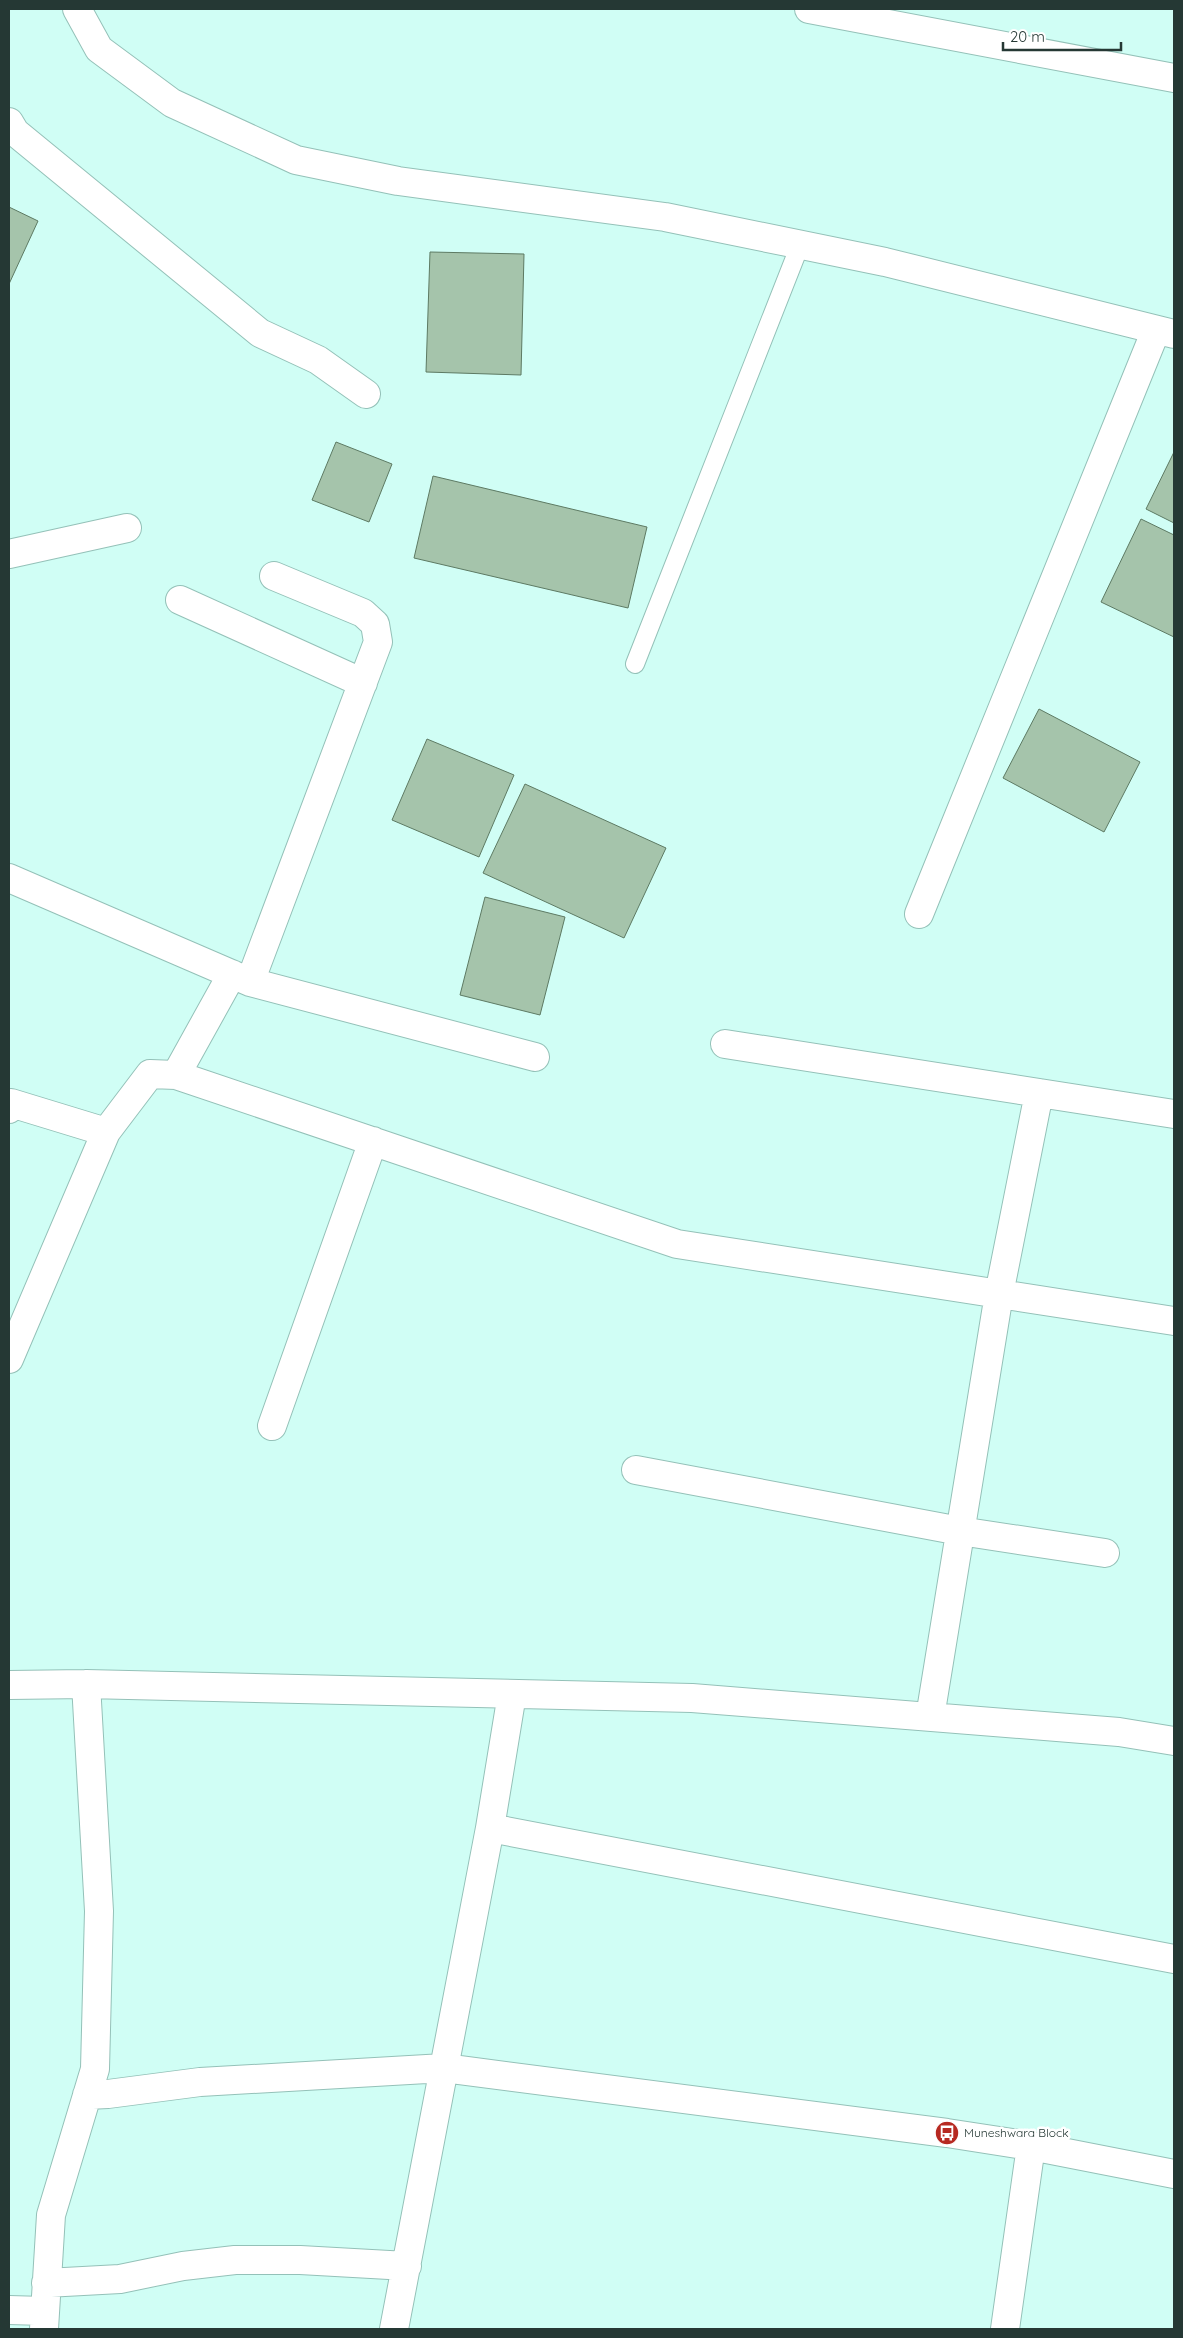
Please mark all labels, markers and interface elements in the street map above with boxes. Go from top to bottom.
scale bar [1003,20,1120,52]
text: 20 m [1010,27,1045,46]
bus stop icon: Muneshwara Block [934,2120,960,2146]
place label: Muneshwara Block [964,2125,1069,2140]

